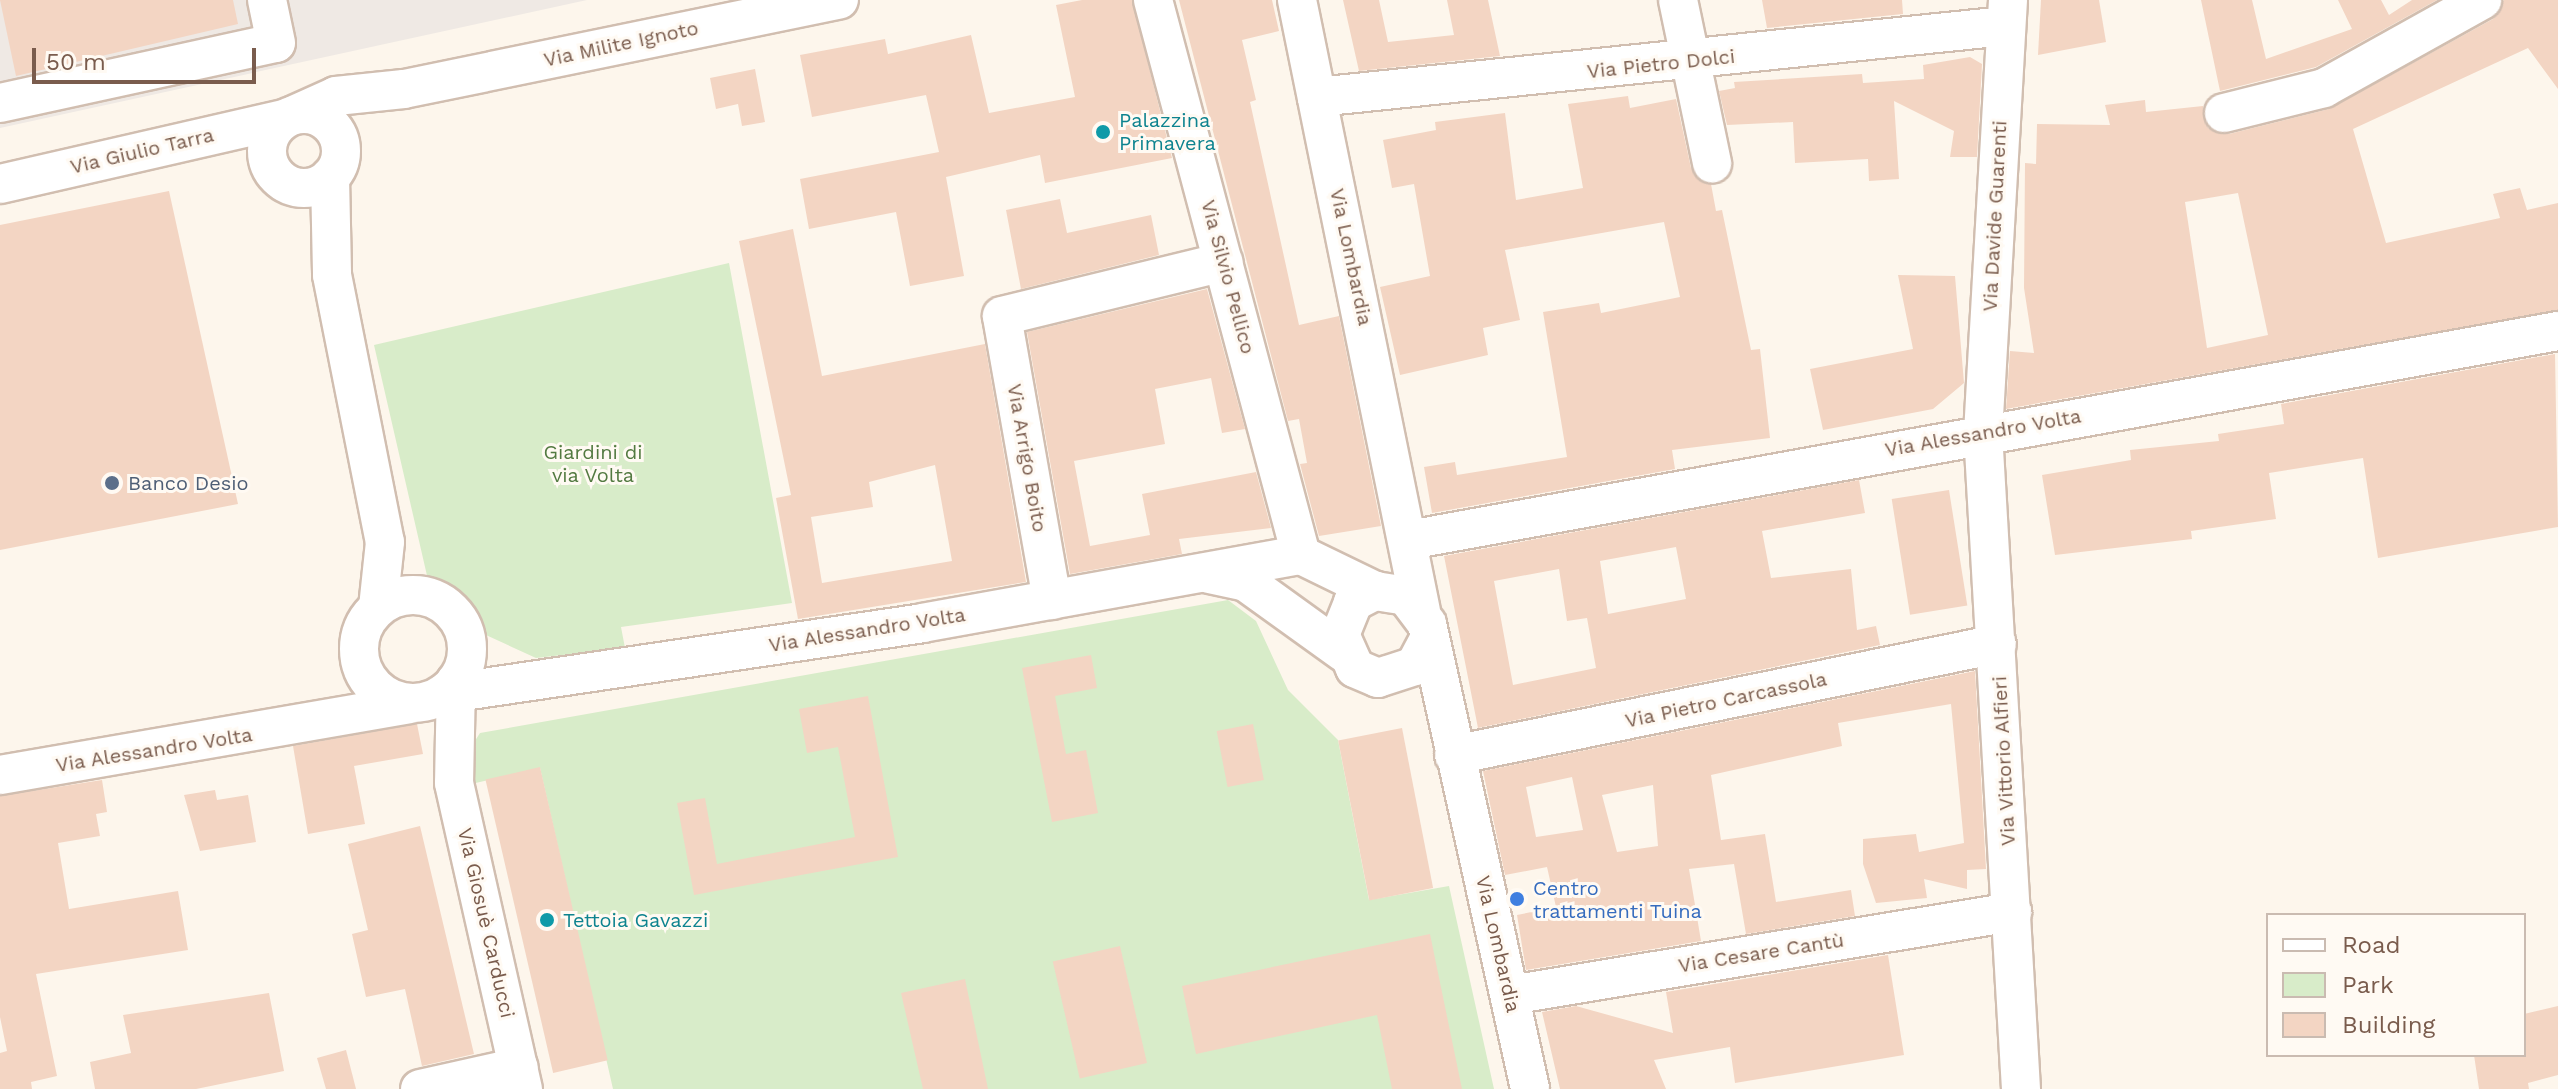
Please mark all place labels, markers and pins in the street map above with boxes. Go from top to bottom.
place label: Palazzina Primavera [1119,108,1216,155]
marker: Palazzina Primavera [1094,123,1112,141]
place label: Banco Desio [128,471,249,495]
marker: Banco Desio [103,474,121,492]
place label: Centro trattamenti Tuina [1533,876,1702,923]
marker: Centro trattamenti Tuina [1508,890,1526,908]
place label: Tettoia Gavazzi [563,908,709,932]
marker: Tettoia Gavazzi [538,911,556,929]

